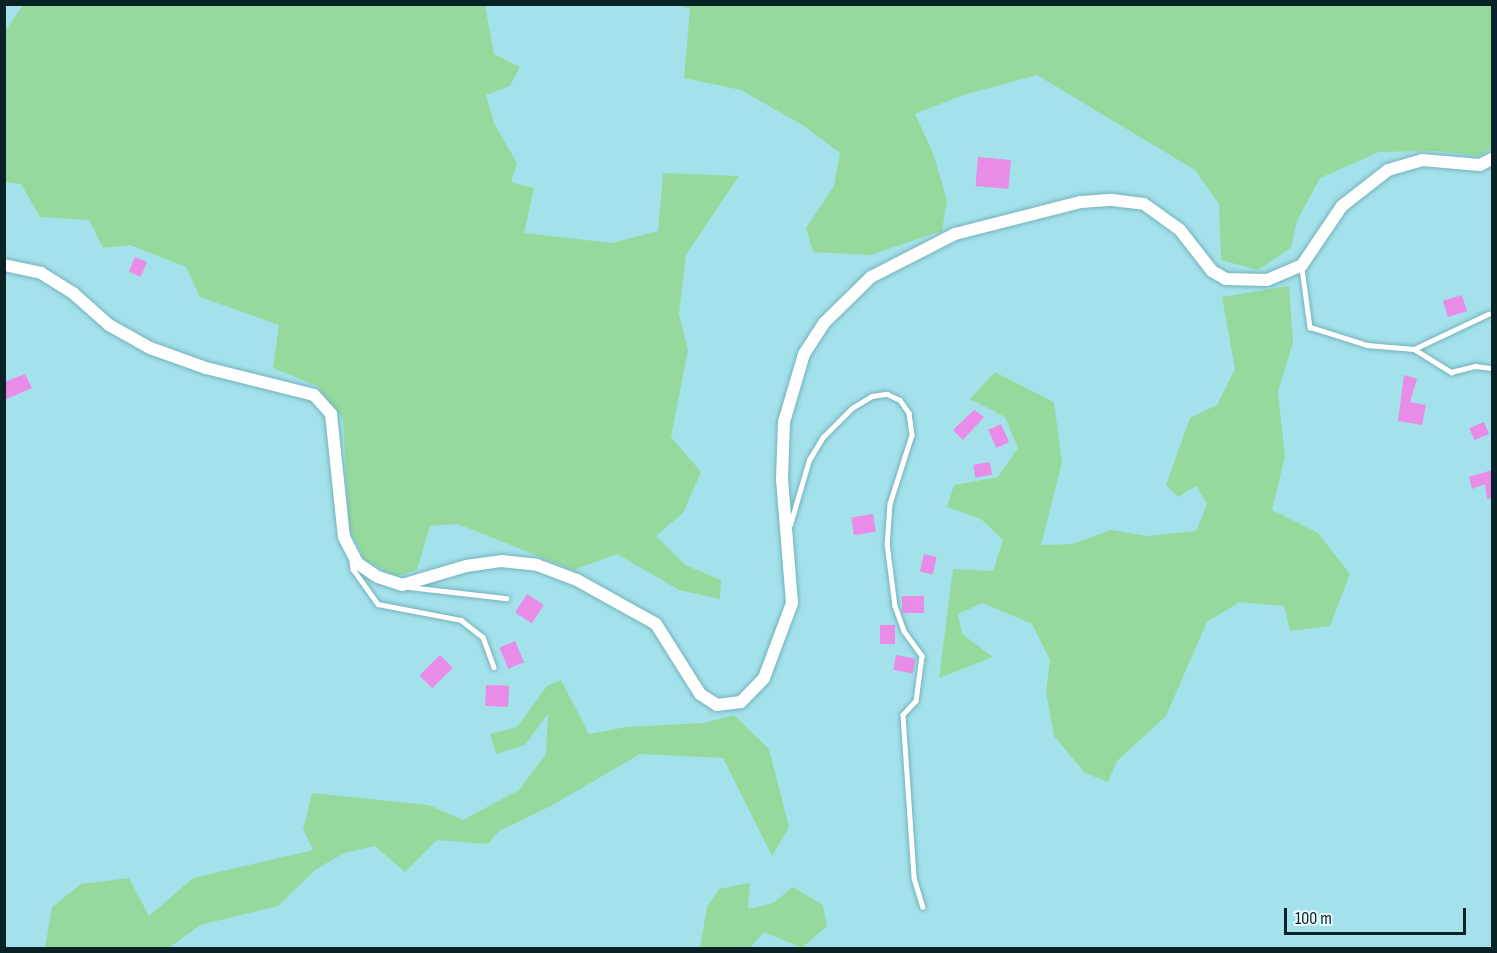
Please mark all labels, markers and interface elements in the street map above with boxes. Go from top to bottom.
scale bar [1287,896,1468,934]
text: 100 m [1295,908,1332,929]

